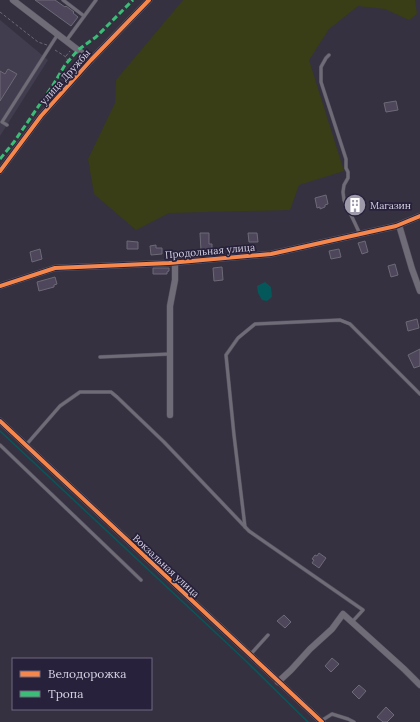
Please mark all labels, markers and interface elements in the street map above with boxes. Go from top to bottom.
street label: улица Дружбы [37,47,93,107]
building icon: Магазин [342,192,368,218]
place label: Магазин [370,199,411,212]
street label: Продольная улица [164,241,256,261]
street label: Вокзальная улица [130,532,202,600]
legend [12,658,152,710]
text: Велодорожка [48,666,126,681]
text: Тропа [48,686,83,701]

